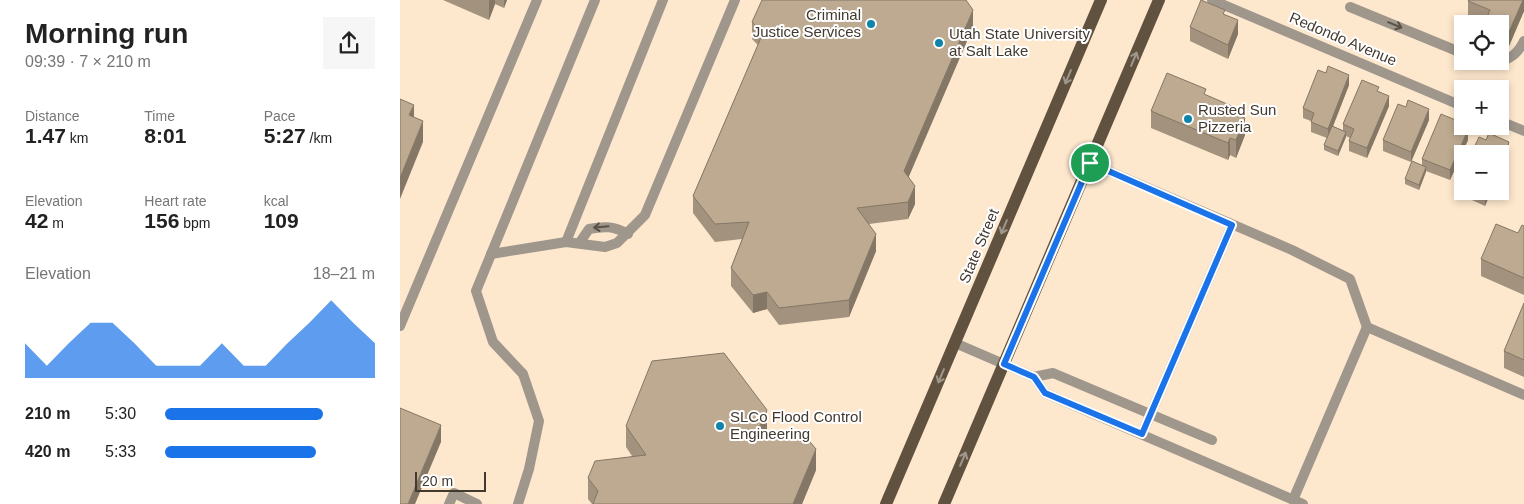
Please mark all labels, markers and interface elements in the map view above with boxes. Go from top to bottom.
place label: Criminal Justice Services [753,6,861,40]
street label: Redondo Avenue [1287,8,1399,69]
map controls [1454,15,1509,200]
button: locate [1454,15,1509,70]
button: share [323,17,375,69]
text: Morning run [25,18,188,49]
marker: Criminal Justice Services [865,18,877,30]
one-way arrow [1387,21,1402,31]
place label: Utah State University at Salt Lake [949,25,1090,59]
marker: Utah State University at Salt Lake [933,37,945,49]
one-way arrow [1130,52,1139,67]
text: 09:39 · 7 × 210 m [25,53,151,70]
one-way arrow [1063,69,1073,84]
button: + [1454,80,1509,135]
place label: Rusted Sun Pizzeria [1198,101,1276,135]
text: Distance [25,108,79,124]
text: Time [144,108,175,124]
text: Pace [264,108,296,124]
marker: Rusted Sun Pizzeria [1182,113,1194,125]
text: 1.47 [25,124,66,147]
text: 8:01 [144,124,186,147]
text: 5:27 [264,124,306,147]
text: km [66,130,88,146]
text: /km [306,130,332,146]
pin [1069,142,1111,184]
button: − [1454,145,1509,200]
icon: arrive [1076,149,1104,177]
text: Elevation [25,193,83,209]
text: Heart rate [144,193,207,209]
text: kcal [264,193,289,209]
street label: State Street [955,205,1002,286]
text: 42 [25,209,48,232]
text: 156 [144,209,179,232]
text: 109 [264,209,299,232]
text: m [48,215,64,231]
text: bpm [179,215,211,231]
one-way arrow [999,219,1008,234]
one-way arrow [594,223,610,232]
text: Elevation [25,265,91,282]
text: 18–21 m [313,265,375,282]
one-way arrow [935,368,945,383]
text: 210 m [25,405,70,422]
text: 5:30 [105,405,136,422]
place label: SLCo Flood Control Engineering [730,408,862,442]
marker: SLCo Flood Control Engineering [714,420,726,432]
text: 420 m [25,443,70,460]
text: 5:33 [105,443,136,460]
one-way arrow [959,452,969,467]
scale bar [415,469,486,492]
text: 20 m [422,473,453,489]

